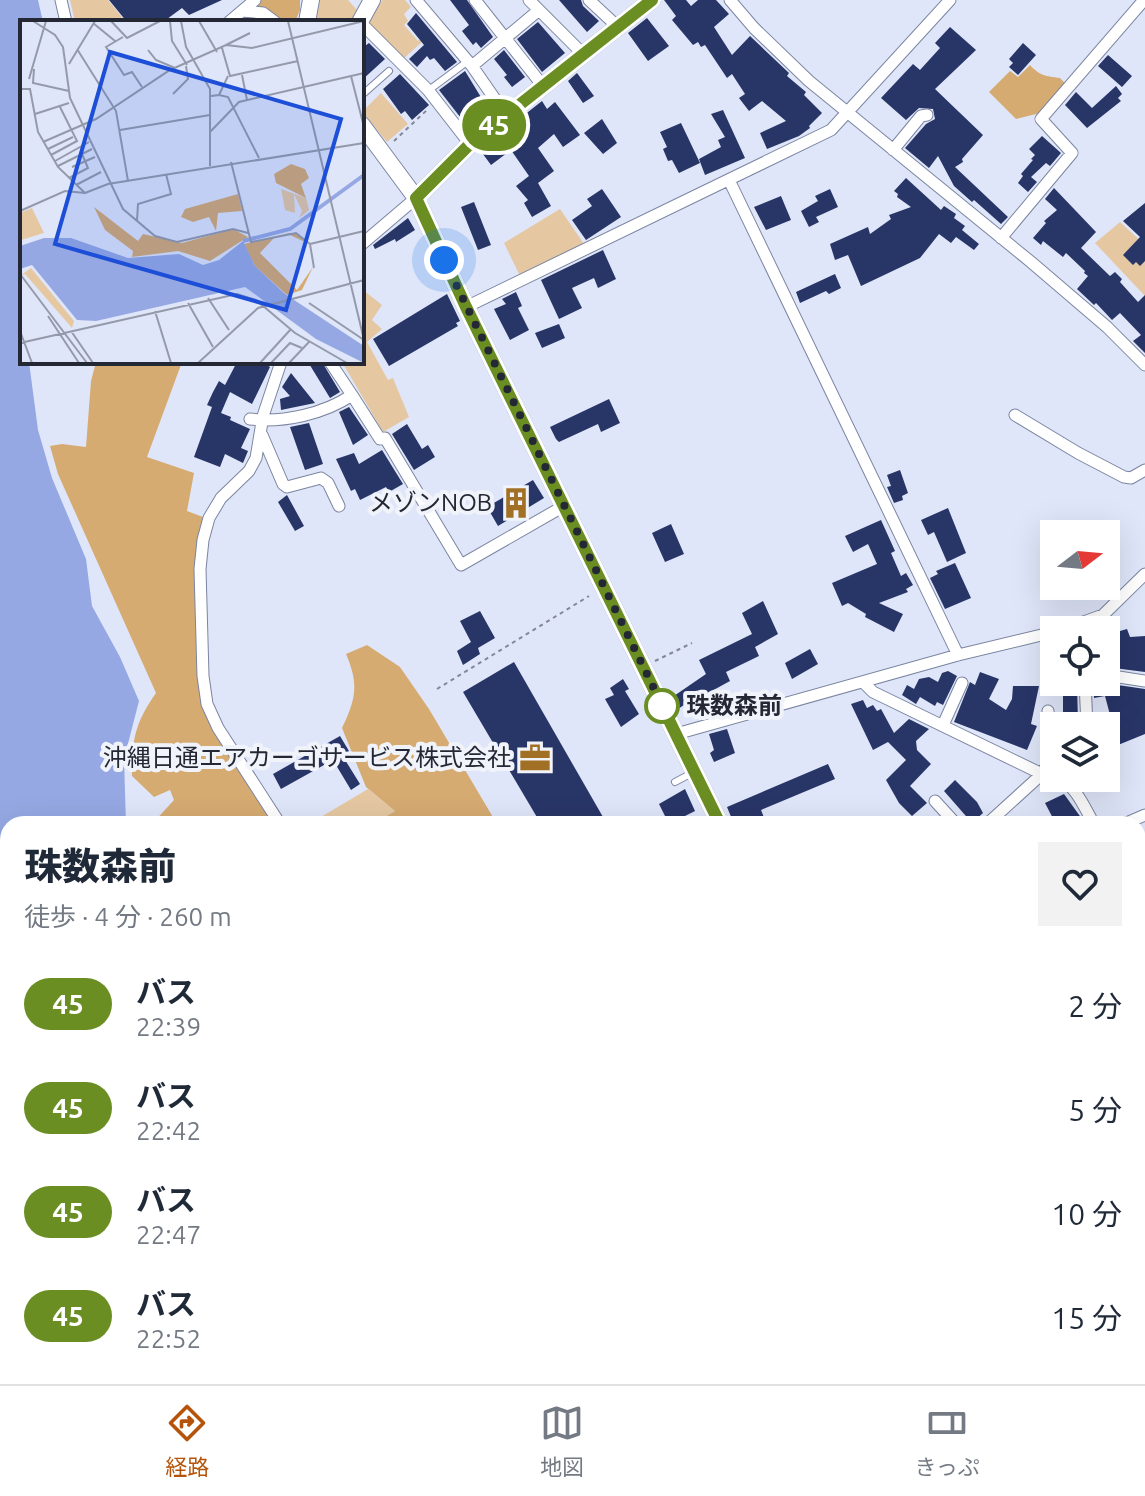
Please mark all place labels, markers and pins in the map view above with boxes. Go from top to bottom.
building icon: メゾンNOB [499,486,533,520]
place label: メゾンNOB [369,489,492,516]
marker: 珠数森前 [645,689,679,723]
place label: 珠数森前 [686,692,782,719]
office icon: 沖縄日通エアカーゴサービス株式会社 [518,741,552,775]
place label: 沖縄日通エアカーゴサービス株式会社 [103,744,511,771]

